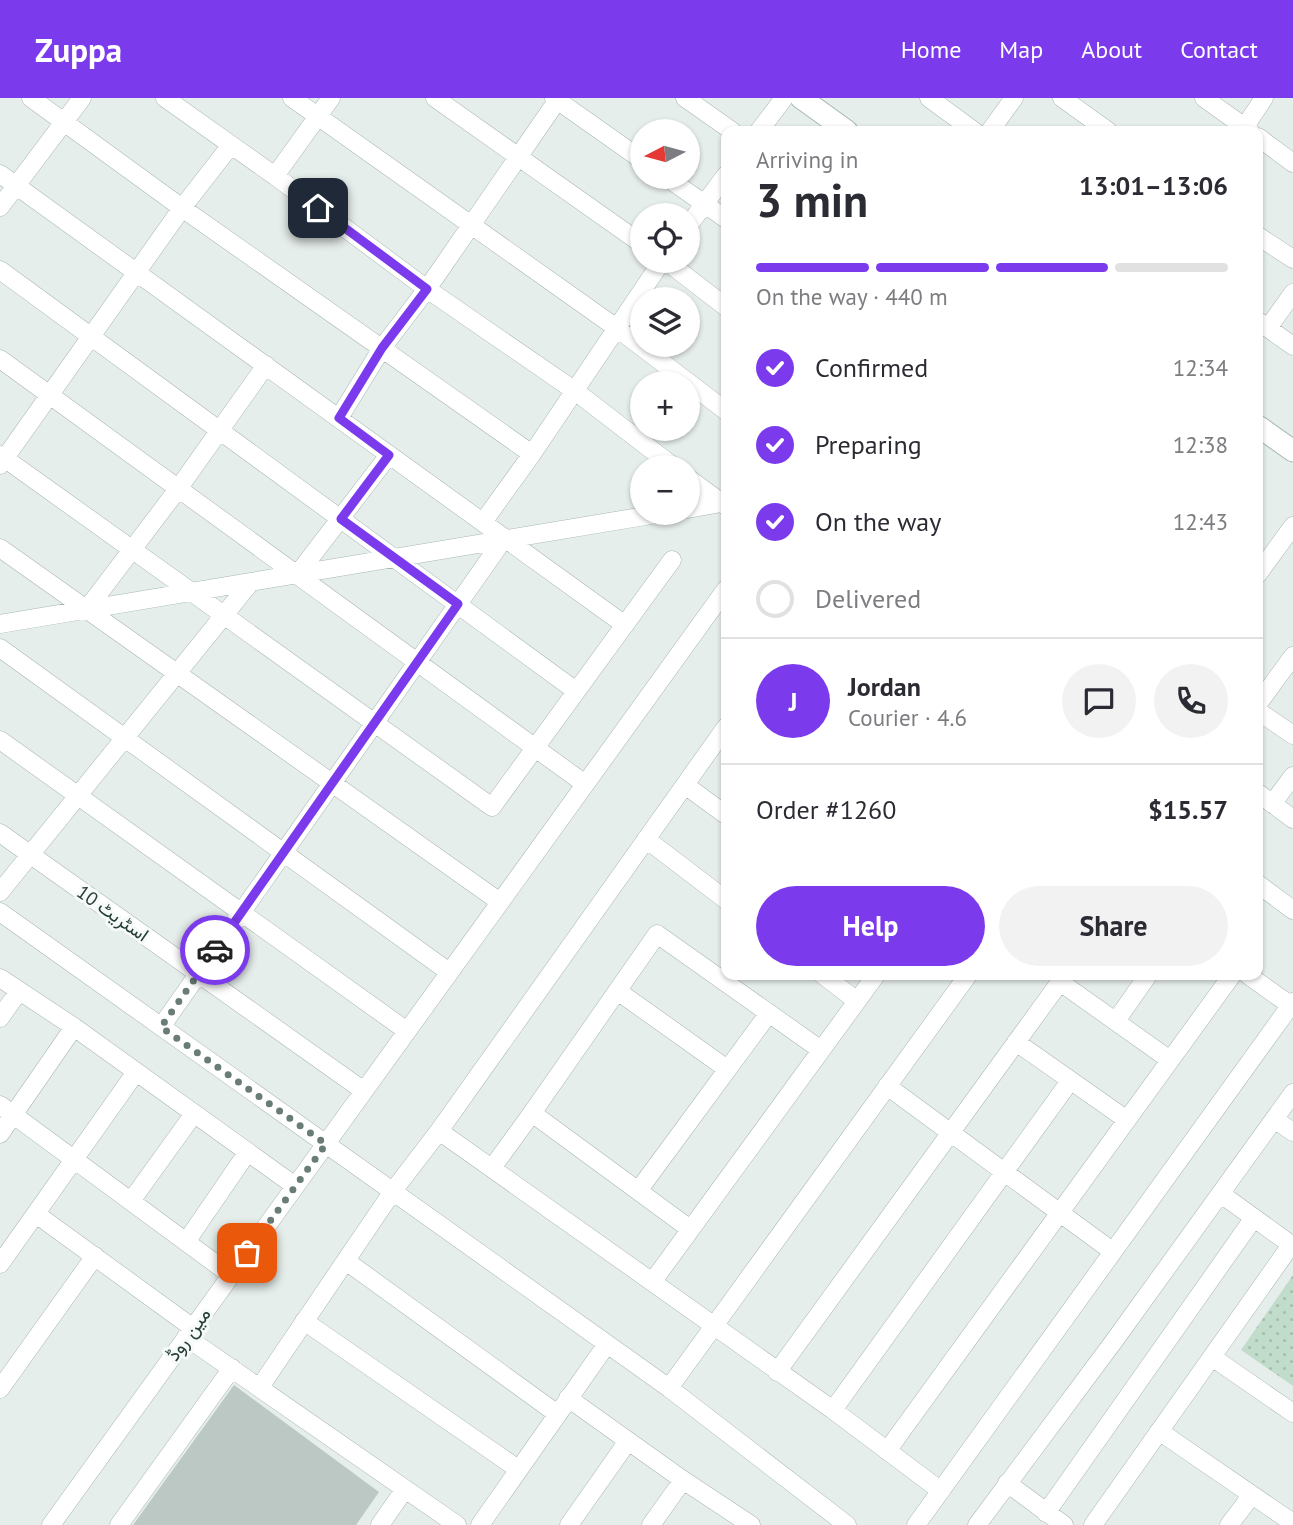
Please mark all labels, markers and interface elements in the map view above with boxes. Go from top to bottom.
text: Zuppa [35,28,122,71]
text: Home [901,34,961,65]
text: Map [999,34,1043,65]
text: About [1081,34,1142,65]
text: Contact [1180,34,1258,65]
north arrow [630,119,700,189]
map controls [630,119,700,525]
text: Arriving in [756,145,858,174]
text: 13:01–13:06 [1079,169,1228,202]
text: 3 min [756,170,868,230]
pin [288,178,348,238]
icon: home [299,189,337,227]
button: locate [630,203,700,273]
text: On the way · 440 m [756,282,948,311]
button: layers [630,287,700,357]
icon: check [756,349,794,387]
text: Confirmed [815,351,928,384]
text: 12:34 [1173,353,1228,382]
button: + [630,371,700,441]
icon: check [756,426,794,464]
text: Preparing [815,428,922,461]
text: 12:38 [1173,430,1228,459]
button: − [630,455,700,525]
icon: check [756,503,794,541]
text: On the way [815,505,941,538]
text: 12:43 [1173,507,1228,536]
text: Delivered [815,582,921,615]
button: chat [1062,664,1136,738]
button: phone [1154,664,1228,738]
text: Jordan [848,670,921,703]
text: J [789,685,797,718]
text: Courier · 4.6 [848,703,967,732]
text: Order #1260 [756,793,896,826]
text: $15.57 [1148,793,1228,826]
street label: اسٹریٹ 10 [72,880,154,946]
button: Help [756,886,985,966]
button: Share [999,886,1228,966]
courier [180,915,250,985]
icon: car [196,931,234,969]
pin [217,1223,277,1283]
icon: bag [228,1234,266,1272]
street label: مین روڈ [161,1303,215,1365]

